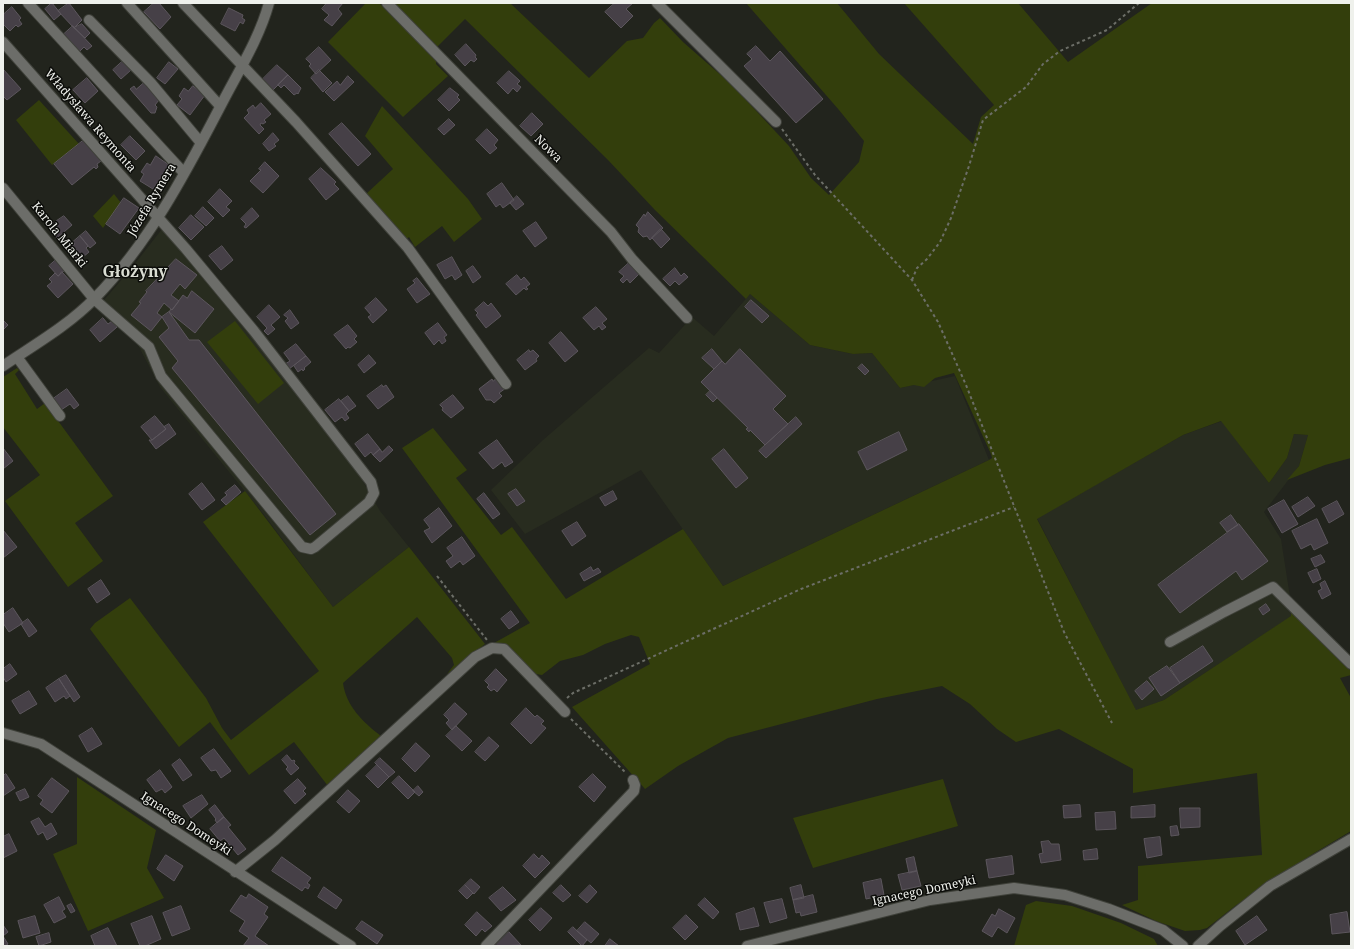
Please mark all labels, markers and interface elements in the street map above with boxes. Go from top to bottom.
street label: Władysława Reymonta [41,67,139,175]
street label: Nowa [531,132,565,166]
street label: Józefa Rymera [125,161,179,239]
street label: Karola Miarki [28,200,90,270]
district label: Głożyny [102,262,168,282]
street label: Ignacego Domeyki [138,789,234,859]
street label: Ignacego Domeyki [871,873,977,909]

